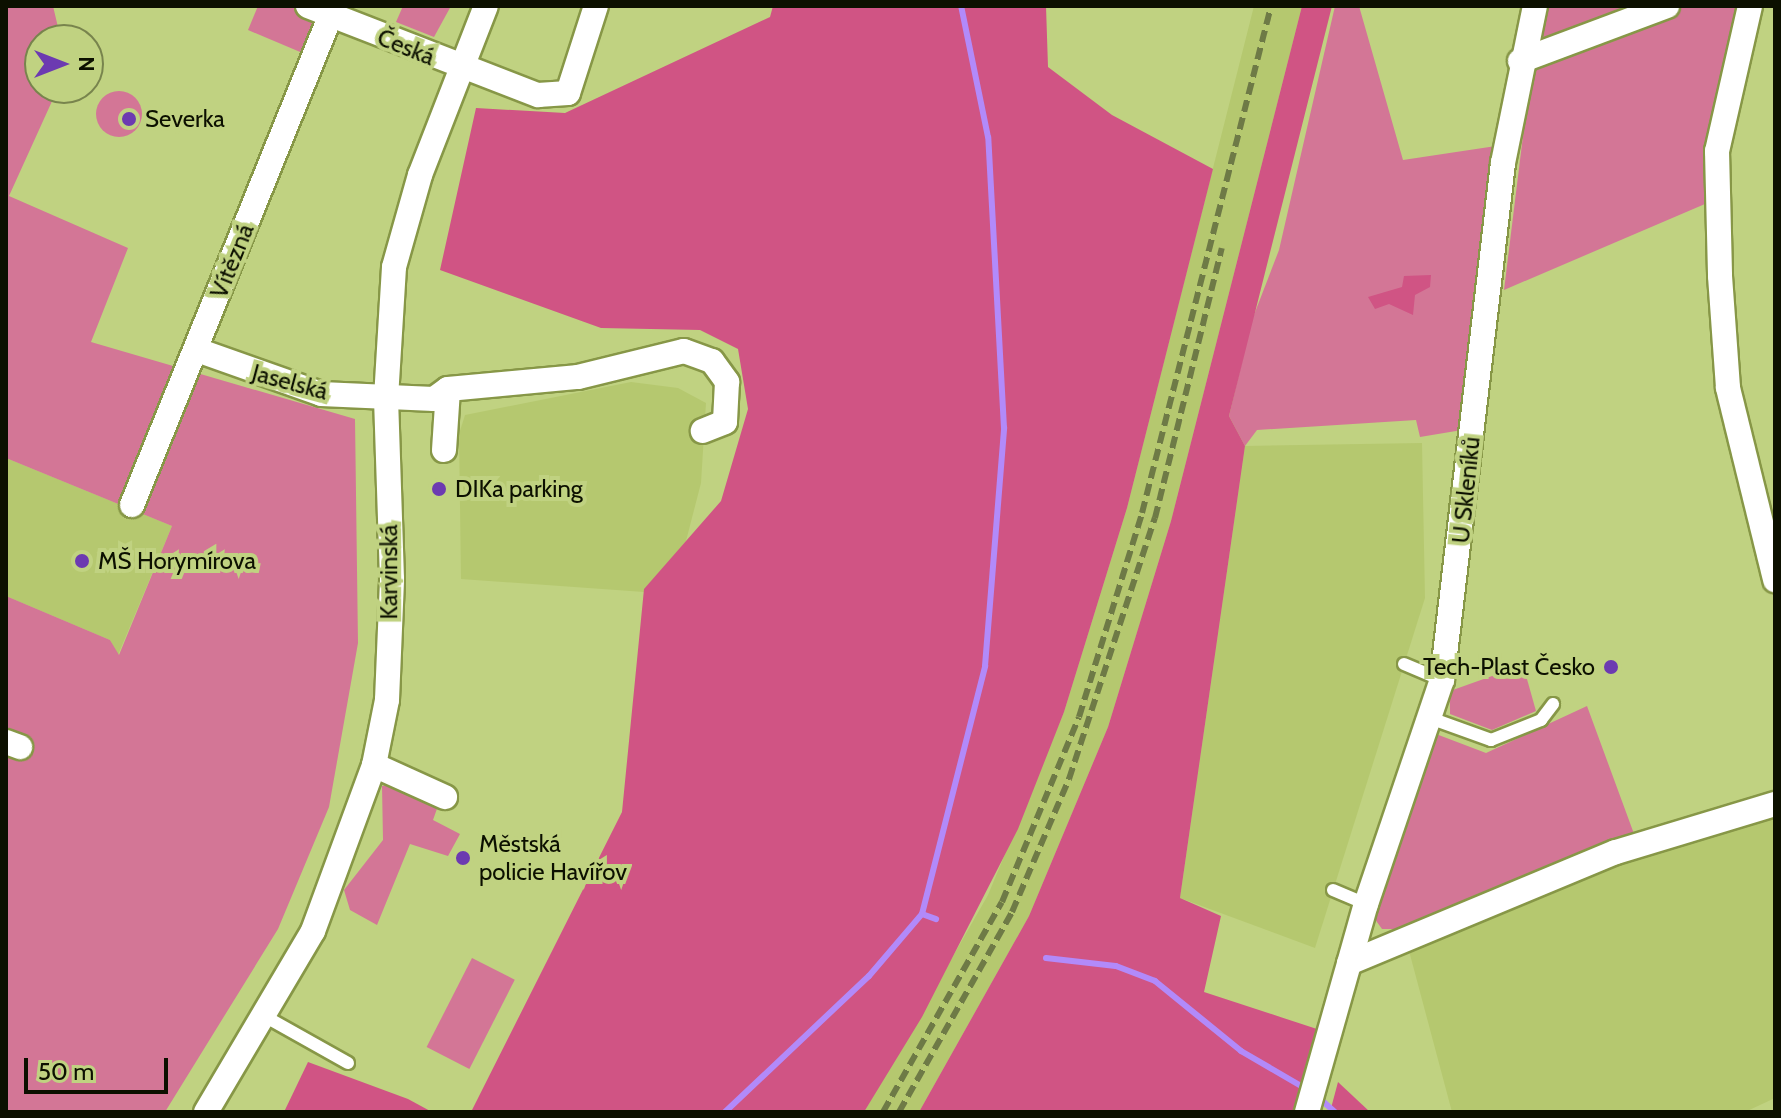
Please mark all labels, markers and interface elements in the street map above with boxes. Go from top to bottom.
street label: Česká [373,23,439,71]
north arrow [24,24,104,104]
text: N [73,56,100,72]
place label: Severka [145,105,225,133]
marker: Severka [120,110,138,128]
street label: Vítězná [204,220,260,302]
street label: Jaselská [249,358,331,406]
street label: U Skleníků [1446,435,1486,545]
place label: DIKa parking [455,475,583,503]
marker: DIKa parking [430,480,448,498]
street label: Karvinská [375,524,403,620]
place label: MŠ Horymírova [98,547,256,575]
marker: MŠ Horymírova [73,552,91,570]
place label: Tech-Plast Česko [1423,653,1595,681]
marker: Tech-Plast Česko [1602,658,1620,676]
place label: Městská policie Havířov [479,830,627,886]
marker: Městská policie Havířov [454,849,472,867]
scale bar [28,1042,172,1092]
text: 50 m [38,1057,94,1086]

